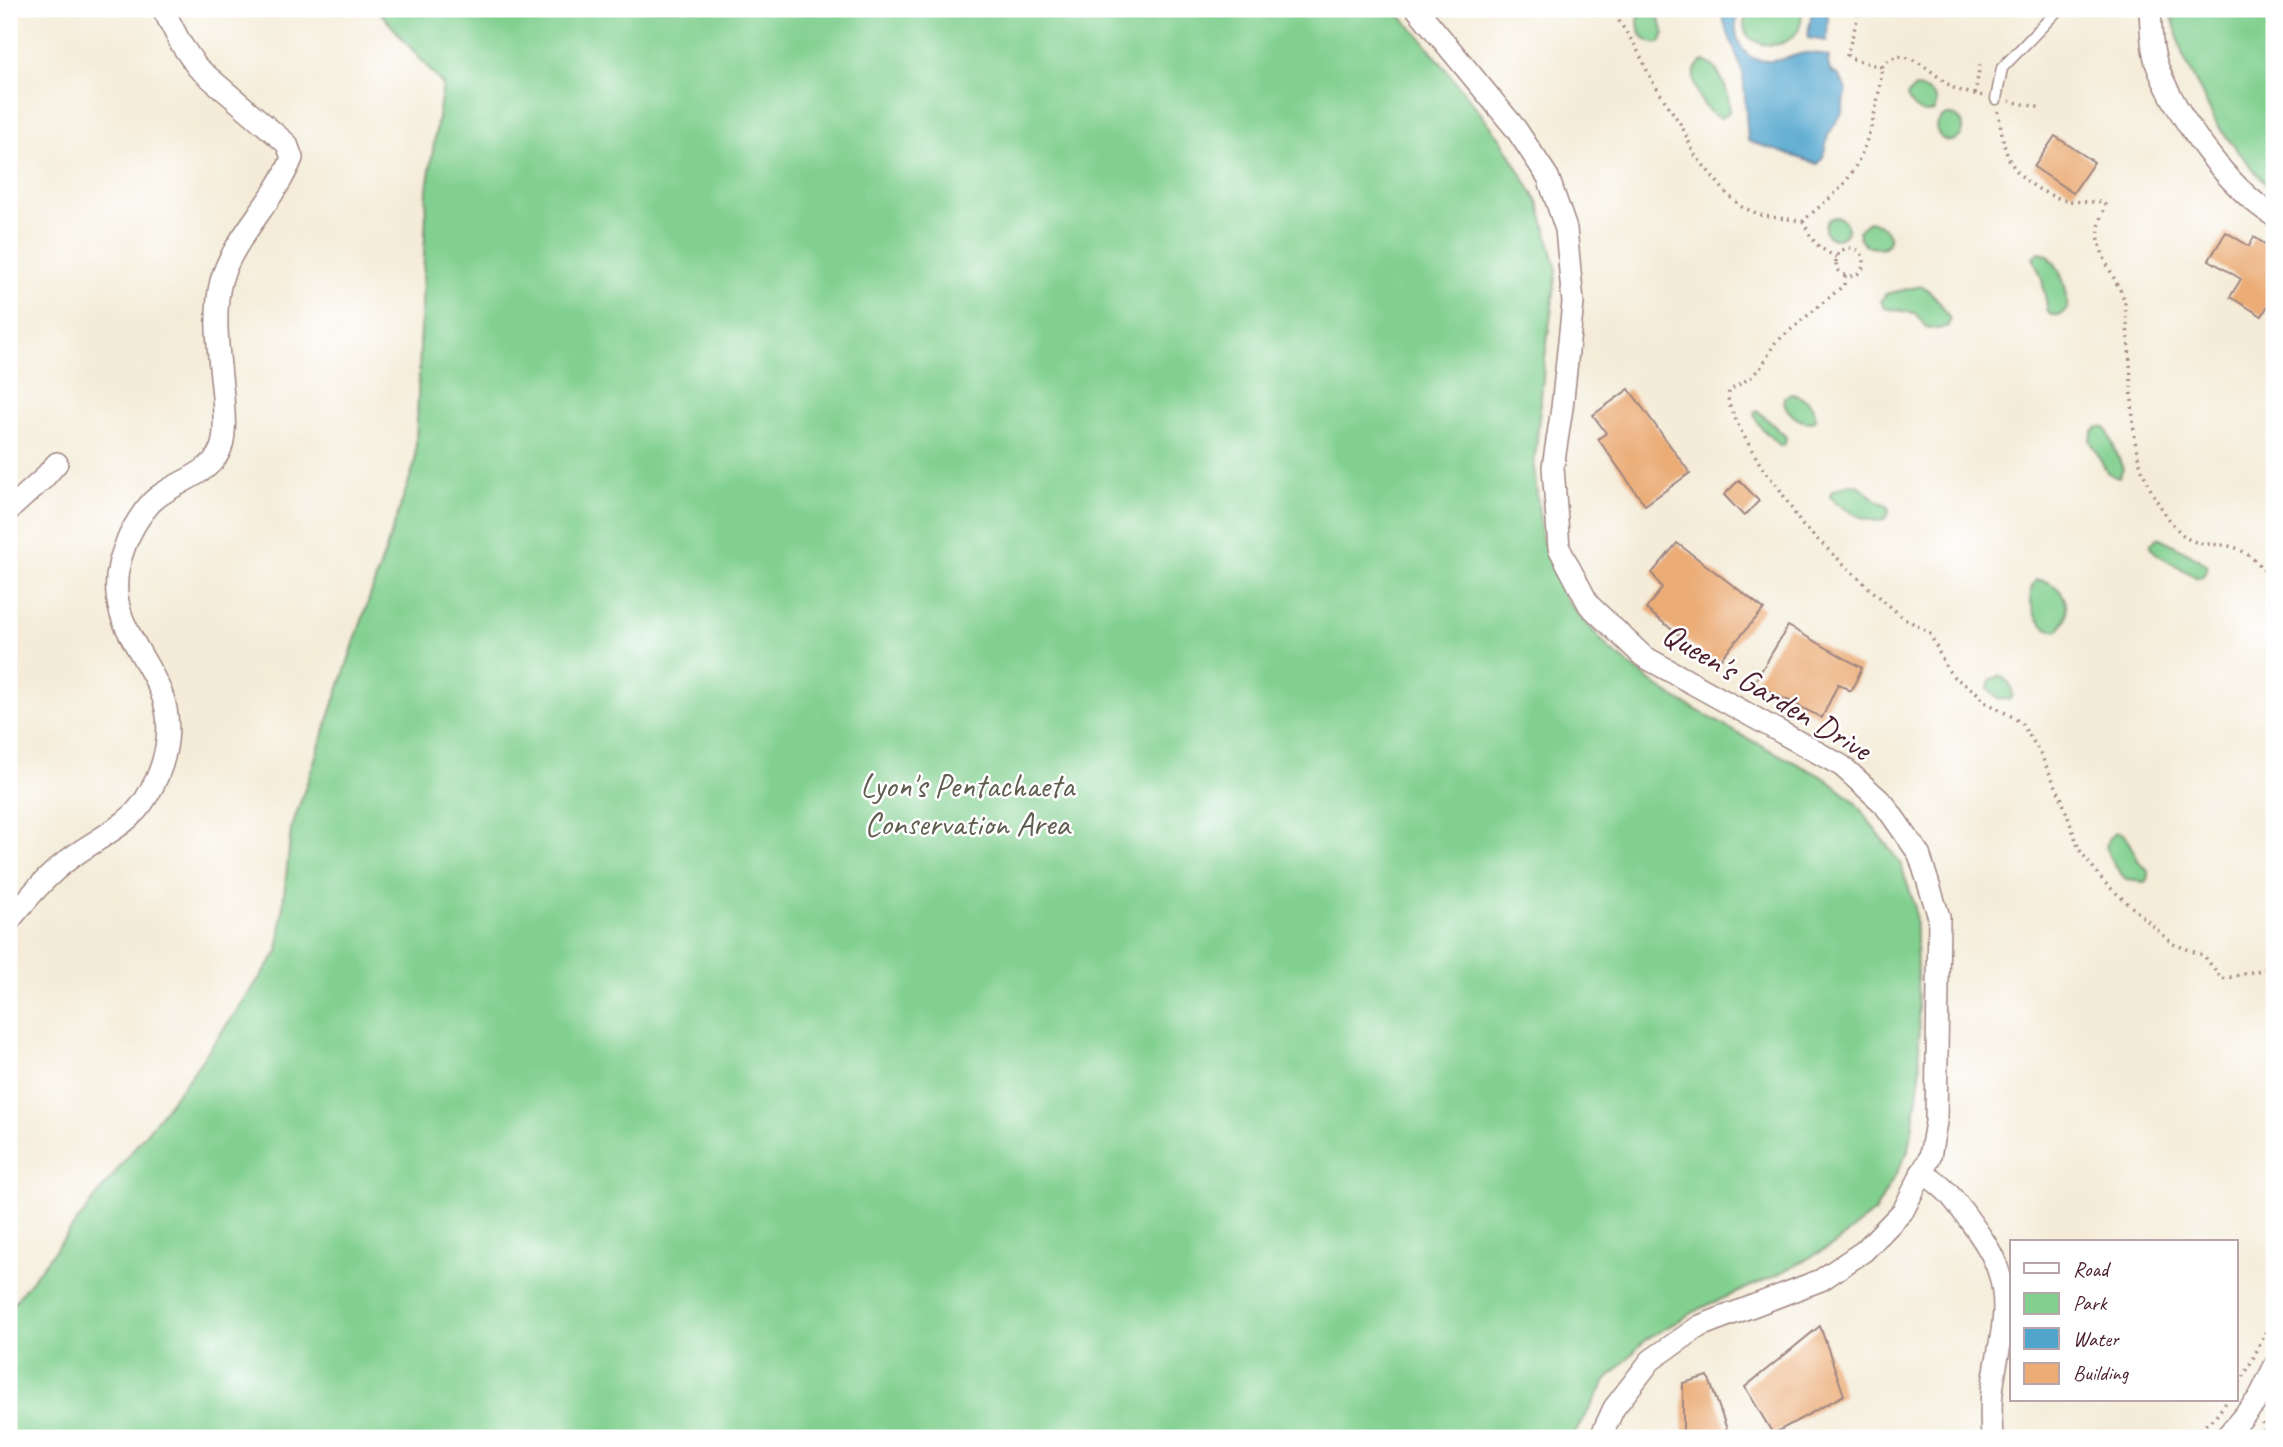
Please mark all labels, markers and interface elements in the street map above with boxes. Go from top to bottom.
street label: Queen's Garden Drive [1655,612,1881,771]
park label: Lyon's Pentachaeta Conservation Area [860,765,1076,845]
legend [2010,1240,2238,1402]
text: Road [2073,1256,2112,1282]
text: Park [2073,1290,2108,1316]
text: Water [2073,1326,2120,1352]
text: Building [2073,1360,2130,1386]

